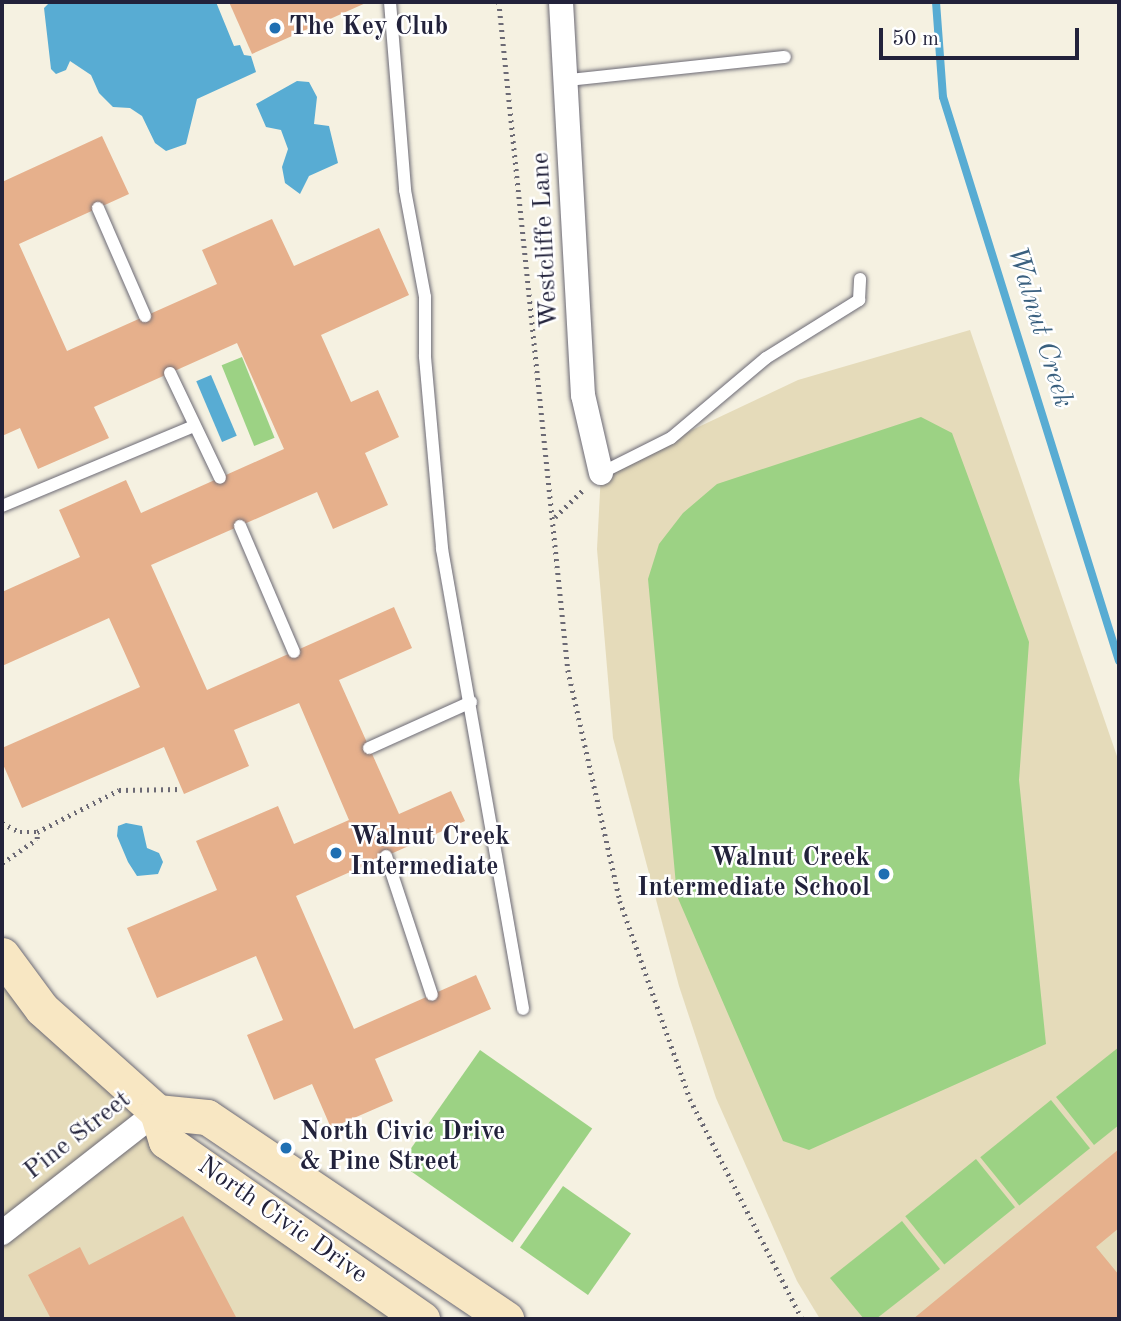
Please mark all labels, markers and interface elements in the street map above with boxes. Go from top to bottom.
place label: The Key Club [289,12,448,44]
scale bar [883,14,1082,58]
marker: The Key Club [267,20,283,36]
text: 50 m [892,29,939,50]
street label: Westcliffe Lane [526,151,566,329]
water label: Walnut Creek [998,242,1080,412]
place label: Walnut Creek Intermediate [350,822,510,884]
place label: Walnut Creek Intermediate School [637,843,870,904]
marker: Walnut Creek Intermediate [328,845,344,861]
marker: Walnut Creek Intermediate School [876,866,892,882]
street label: Pine Street [18,1085,138,1187]
place label: North Civic Drive & Pine Street [300,1117,505,1178]
marker: North Civic Drive & Pine Street [278,1140,294,1156]
street label: North Civic Drive [191,1151,373,1291]

